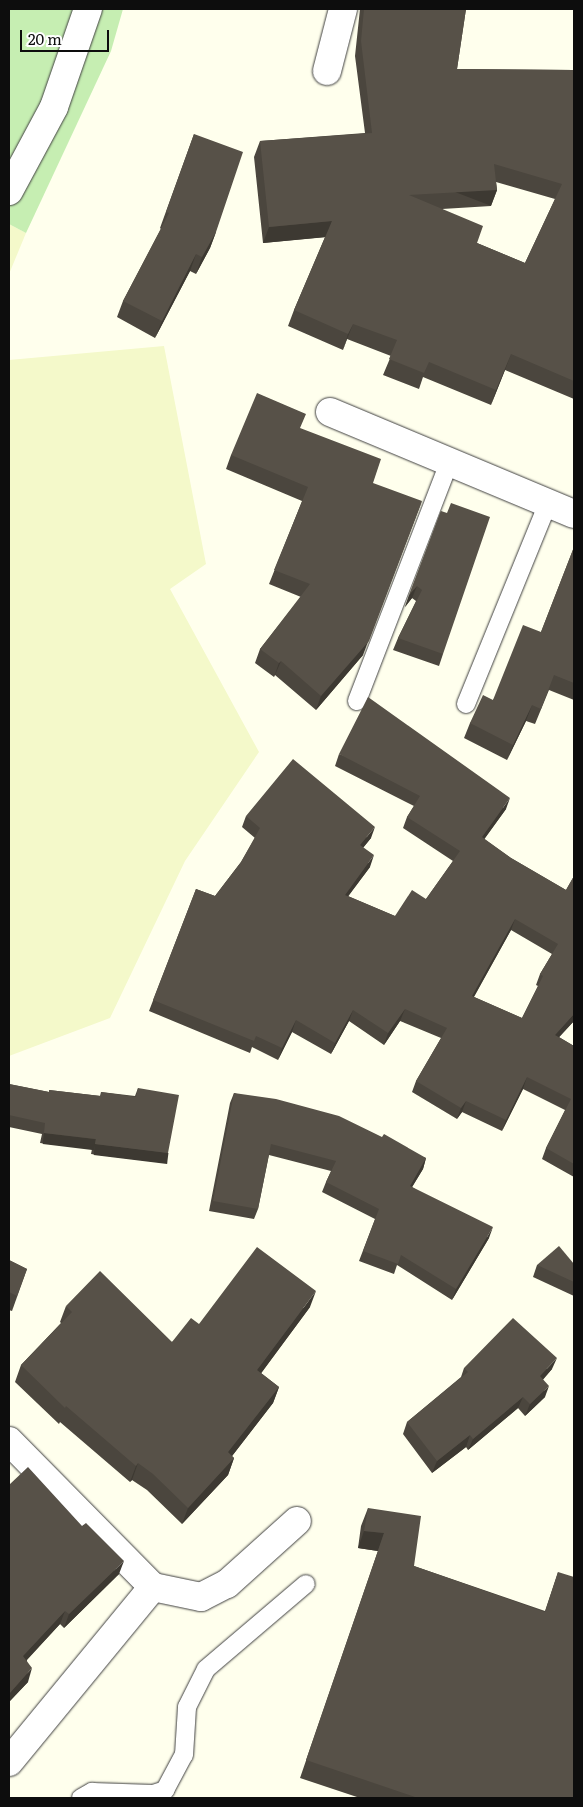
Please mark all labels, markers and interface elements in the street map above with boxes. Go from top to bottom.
scale bar [22,20,111,52]
text: 20 m [28,27,62,50]

